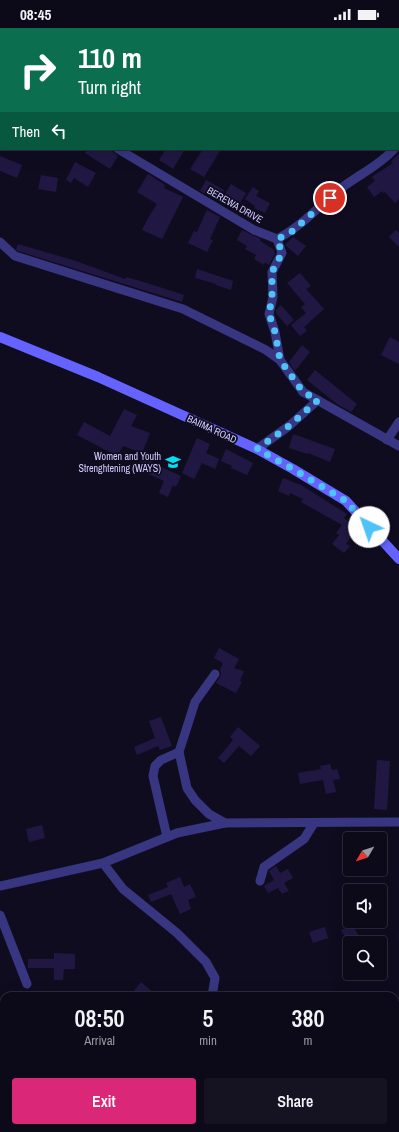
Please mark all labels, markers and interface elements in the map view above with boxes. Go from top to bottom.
text: 08:45 [20,4,51,25]
text: 110 m [78,39,142,77]
icon: right [12,44,64,96]
text: Turn right [78,75,141,100]
icon: left [48,120,70,142]
text: Then [12,121,40,142]
pin [313,181,347,215]
street label: BEREWA DRIVE [205,184,265,226]
icon: arrive [319,187,341,209]
street label: BAIIMA ROAD [185,412,239,446]
place label: Women and Youth Strenghtening (WAYS) [78,450,161,475]
school or university icon: Women and Youth Strenghtening (WAYS) [164,453,182,471]
position arrow [348,506,390,548]
north arrow [343,832,387,876]
map controls [343,832,387,980]
button: sound [343,884,387,928]
button: search [343,936,387,980]
text: 08:50 [75,1002,125,1034]
text: 5 [203,1002,214,1034]
text: 380 [292,1002,324,1034]
text: Arrival [84,1032,115,1049]
text: min [199,1032,217,1049]
text: m [304,1032,312,1049]
button: Exit [12,1078,196,1124]
button: Share [204,1078,387,1124]

